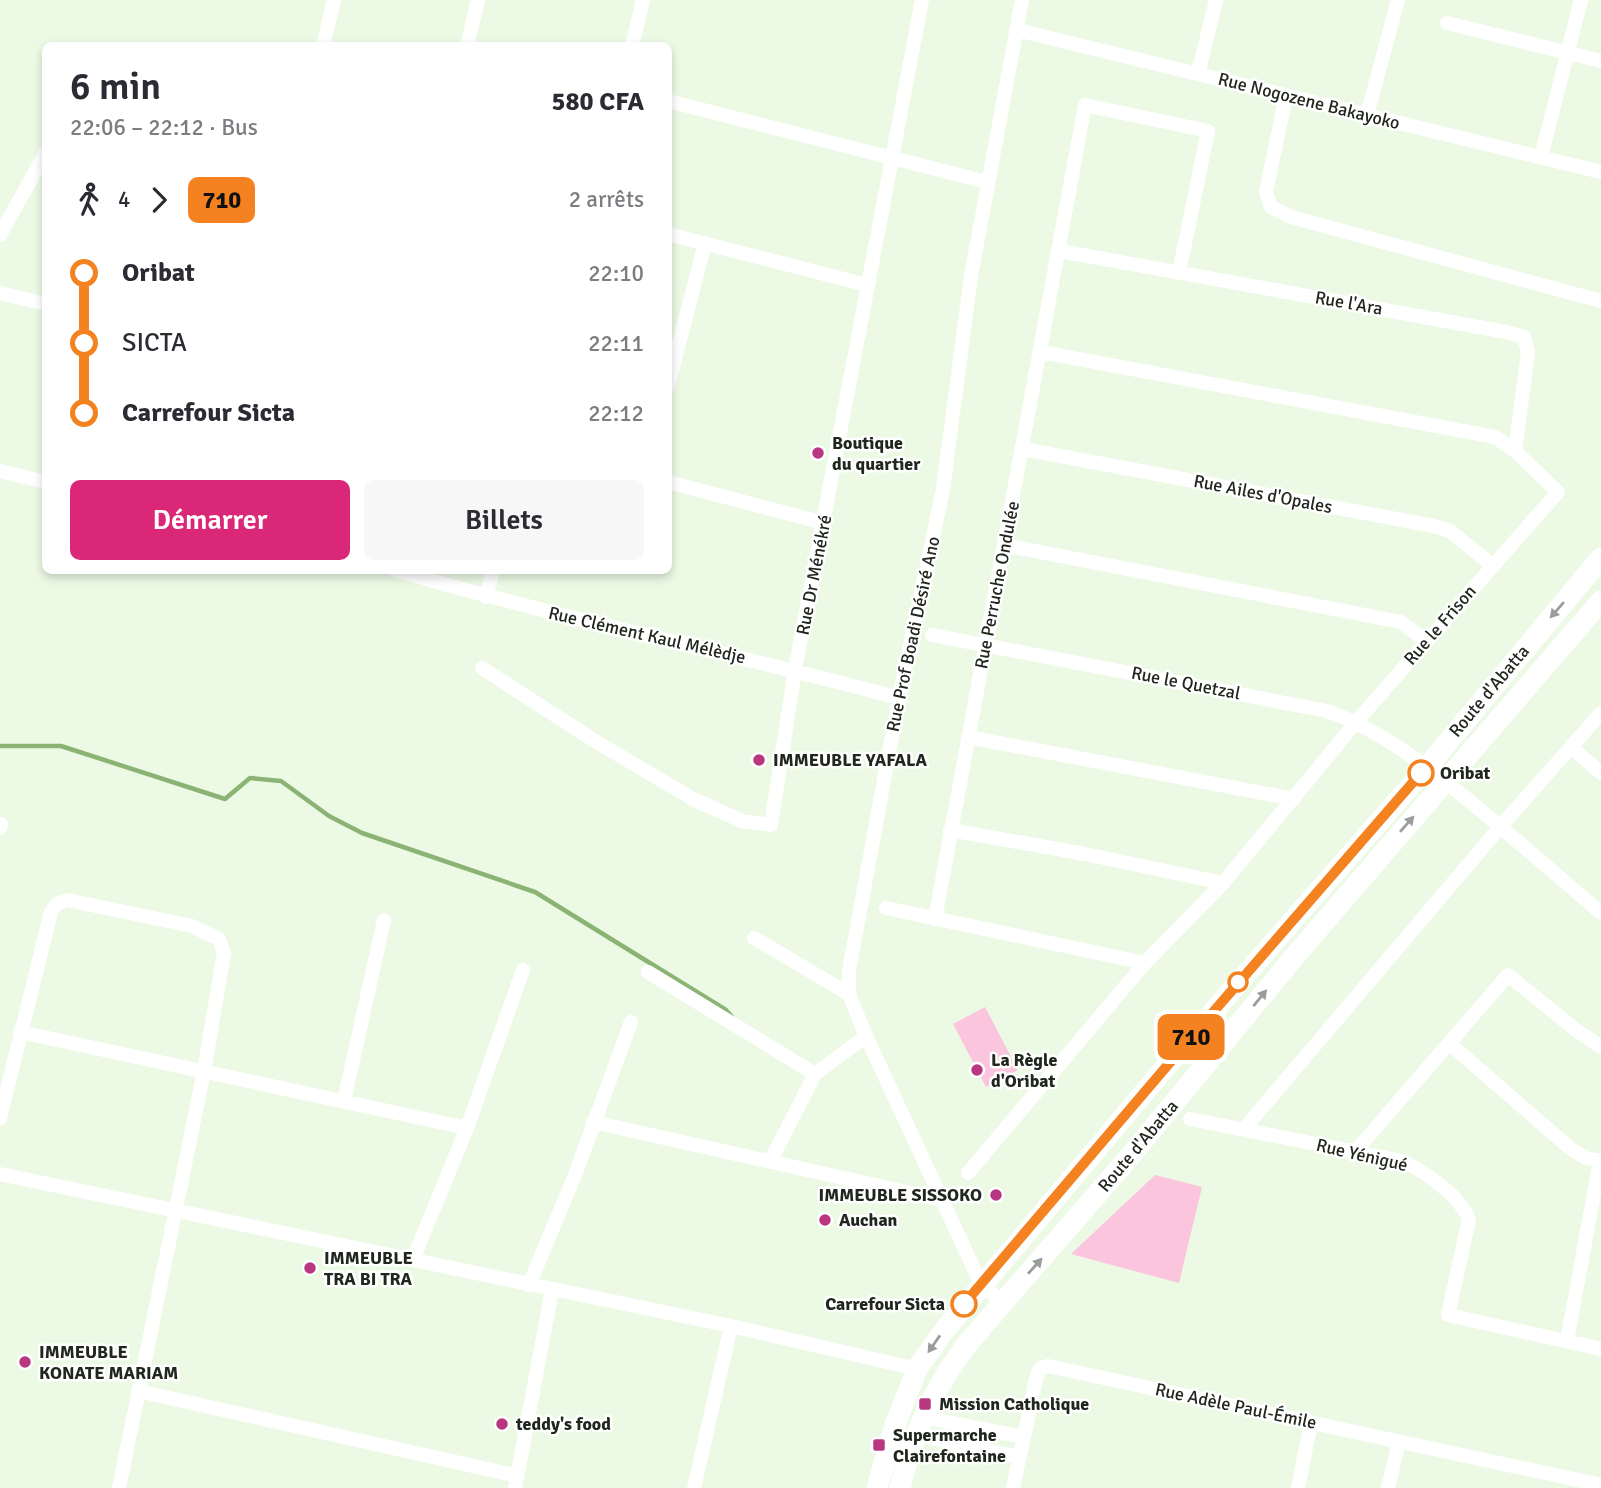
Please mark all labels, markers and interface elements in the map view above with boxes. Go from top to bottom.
text: 6 min [70,63,161,110]
street label: Rue Nogozene Bakayoko [1216,68,1402,134]
text: 580 CFA [552,86,644,118]
text: 22:06 – 22:12 · Bus [70,113,258,142]
icon: walk [70,181,108,219]
icon: forward [140,181,178,219]
text: 4 [118,185,130,214]
text: 710 [202,185,241,215]
text: 2 arrêts [569,185,644,214]
text: Oribat [122,257,195,289]
text: 22:10 [588,259,644,288]
street label: Rue l'Ara [1313,286,1385,320]
text: SICTA [122,327,187,359]
text: 22:11 [588,329,644,358]
text: Carrefour Sicta [122,397,295,429]
text: 22:12 [588,399,644,428]
place label: Boutique du quartier [832,432,921,475]
marker: Boutique du quartier [810,445,826,461]
street label: Rue Ailes d'Opales [1192,470,1334,518]
button: Démarrer [70,480,350,560]
button: Billets [364,480,644,560]
street label: Rue Perruche Ondulée [970,499,1024,671]
street label: Rue Dr Ménékré [792,513,836,637]
street label: Rue Prof Boadi Désiré Ano [882,534,944,734]
street label: Rue le Frison [1399,580,1481,670]
one-way arrow [1550,601,1565,618]
street label: Rue Clément Kaul Mélèdje [546,602,748,668]
street label: Route d'Abatta [1444,641,1534,741]
street label: Rue le Quetzal [1130,662,1242,704]
place label: IMMEUBLE YAFALA [773,749,928,771]
marker: IMMEUBLE YAFALA [751,752,767,768]
marker: Oribat [1408,760,1434,786]
place label: Oribat [1440,762,1491,784]
one-way arrow [1399,816,1414,833]
unlabelled marker [1228,972,1248,992]
one-way arrow [1252,989,1267,1006]
line badge: 710 [1151,1014,1231,1060]
text: 710 [1172,1022,1210,1052]
place label: La Règle d'Oribat [991,1049,1057,1092]
marker: La Règle d'Oribat [969,1062,985,1078]
street label: Route d'Abatta [1093,1096,1183,1196]
street label: Rue Yénigué [1314,1134,1410,1176]
place label: IMMEUBLE SISSOKO [819,1184,982,1206]
marker: IMMEUBLE SISSOKO [988,1187,1004,1203]
place label: Auchan [839,1209,898,1231]
marker: Auchan [817,1212,833,1228]
place label: IMMEUBLE TRA BI TRA [324,1247,413,1290]
one-way arrow [1027,1257,1042,1274]
marker: IMMEUBLE TRA BI TRA [302,1260,318,1276]
marker: Carrefour Sicta [951,1291,977,1317]
place label: Carrefour Sicta [825,1293,945,1315]
one-way arrow [927,1335,941,1353]
place label: IMMEUBLE KONATE MARIAM [39,1341,178,1384]
marker: IMMEUBLE KONATE MARIAM [17,1354,33,1370]
street label: Rue Adèle Paul-Émile [1153,1378,1319,1434]
place label: Mission Catholique [939,1393,1089,1415]
marker: Mission Catholique [917,1396,933,1412]
place label: teddy's food [515,1413,611,1435]
marker: teddy's food [494,1416,510,1432]
place label: Supermarche Clairefontaine [893,1424,1006,1467]
marker: Supermarche Clairefontaine [871,1437,887,1453]

